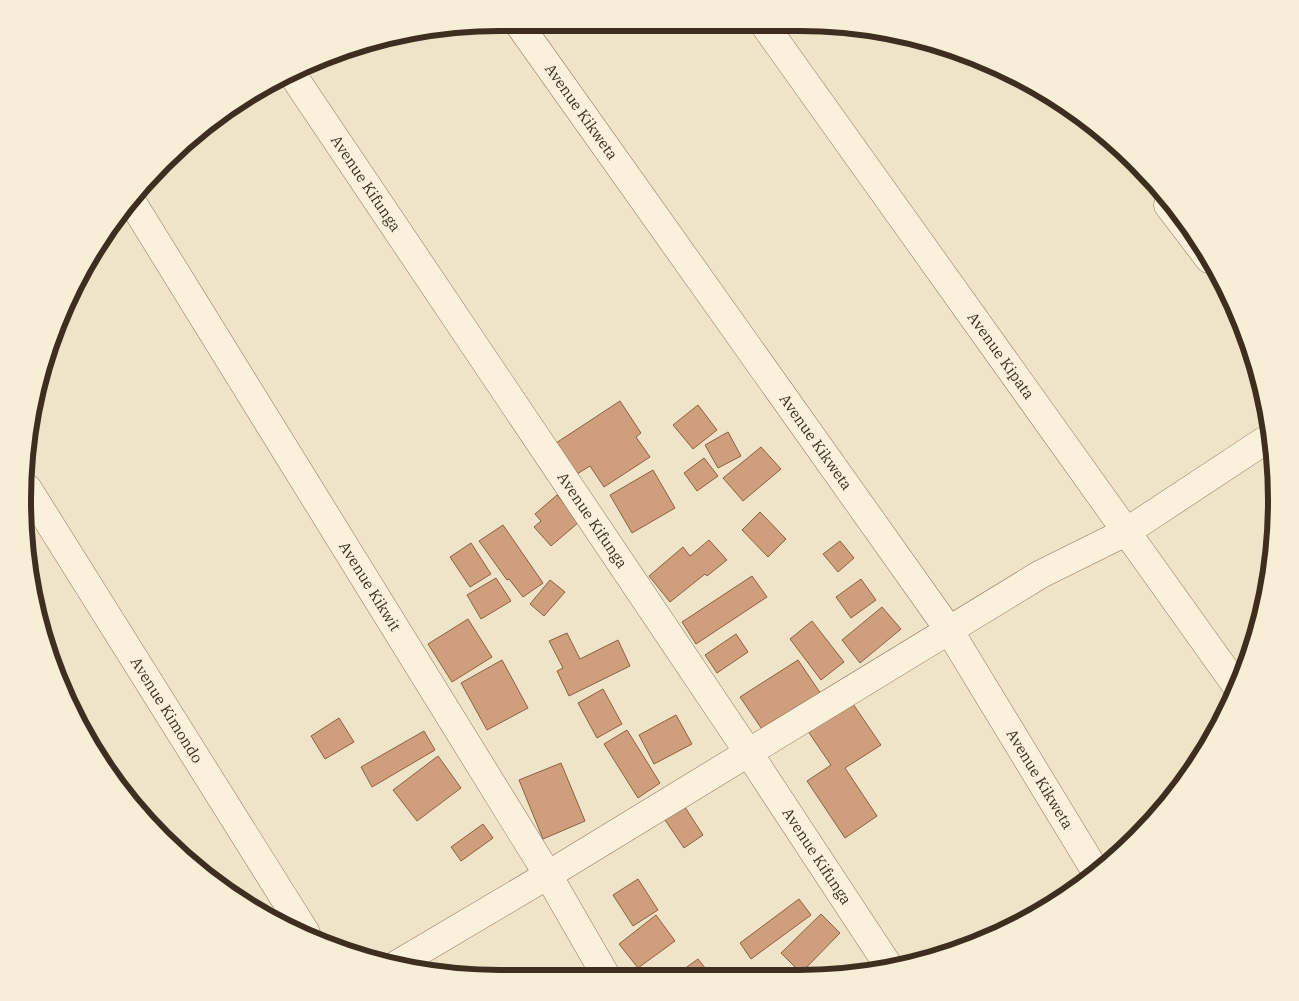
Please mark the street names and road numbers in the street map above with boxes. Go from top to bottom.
street label: Avenue Kikweta [541,60,622,163]
street label: Avenue Kifunga [327,131,405,235]
street label: Avenue Kipata [964,308,1039,403]
street label: Avenue Kikweta [775,390,857,494]
street label: Avenue Kifunga [554,468,632,572]
street label: Avenue Kikwit [335,538,405,635]
street label: Avenue Kimondo [127,653,207,767]
street label: Avenue Kikweta [1002,725,1078,832]
street label: Avenue Kifunga [778,804,856,908]

